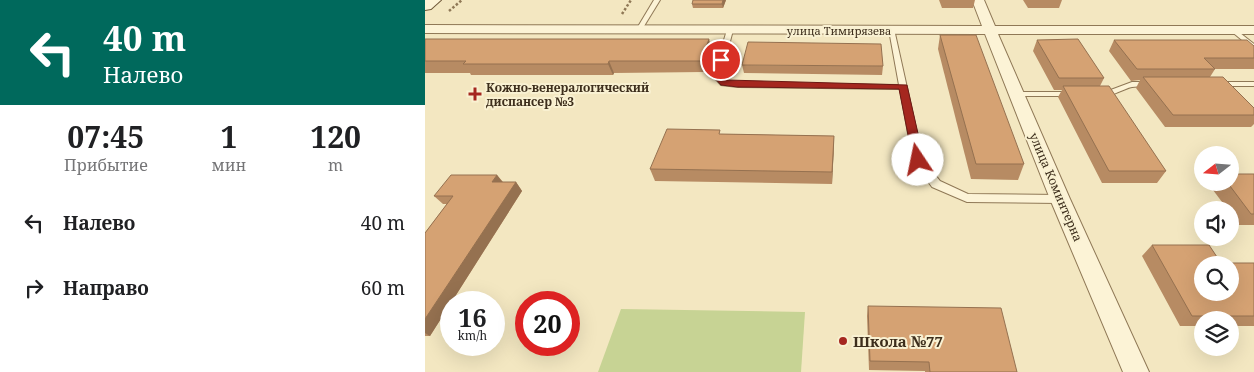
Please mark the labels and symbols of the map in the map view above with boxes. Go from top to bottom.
street label: улица Тимирязева [787,23,891,38]
pin [700,39,742,81]
place label: Кожно-венералогический диспансер №3 [486,79,649,110]
marker: Кожно-венералогический диспансер №3 [468,87,482,101]
street label: улица Коминтерна [1025,130,1087,244]
position arrow [891,133,943,185]
north arrow [1194,146,1239,191]
speed limit sign: 20 [515,291,580,356]
place label: Школа №77 [853,331,943,351]
marker: Школа №77 [837,335,849,347]

